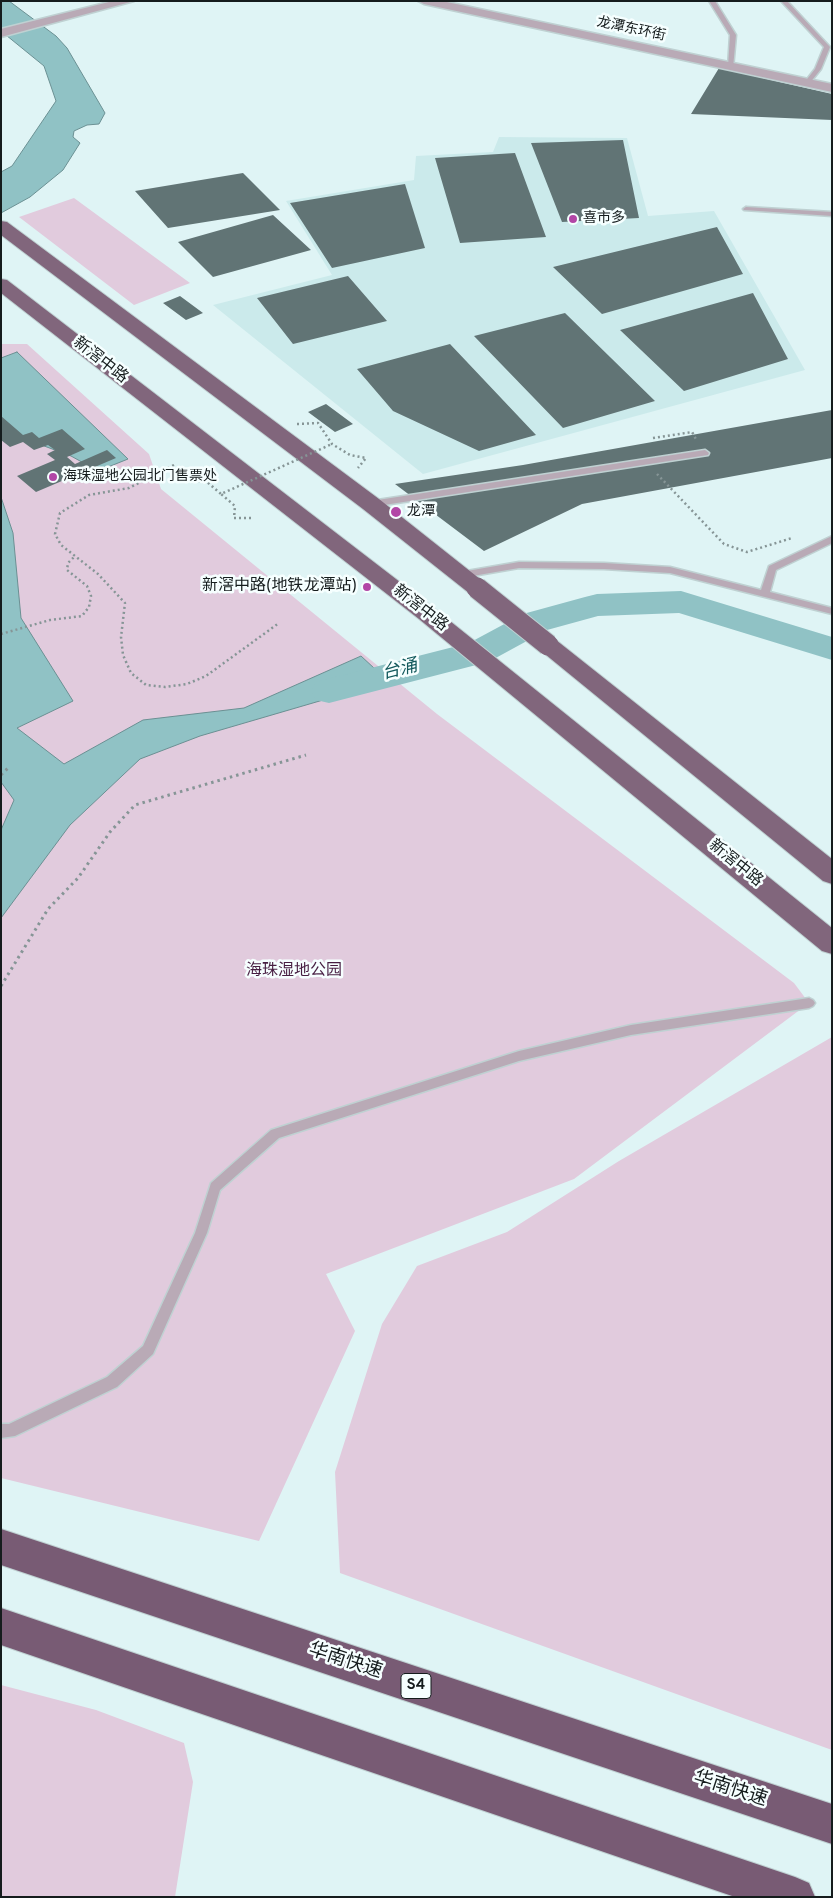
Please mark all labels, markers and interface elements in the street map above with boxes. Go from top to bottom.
street label: 龙潭东环街 [595,15,667,45]
place label: 喜市多 [583,211,625,227]
marker: 喜市多 [567,213,579,225]
street label: 新滘中路 [69,334,131,388]
place label: 海珠湿地公园北门售票处 [63,469,217,485]
marker: 海珠湿地公园北门售票处 [47,471,59,483]
place label: 龙潭 [407,504,435,520]
marker: 龙潭 [389,505,403,519]
place label: 新滘中路(地铁龙潭站) [202,577,357,597]
marker: 新滘中路(地铁龙潭站) [361,581,373,593]
street label: 新滘中路 [389,582,451,636]
water label: 台涌 [380,656,420,686]
street label: 新滘中路 [704,836,766,892]
park label: 海珠湿地公园 [246,962,342,982]
street label: 华南快速 [305,1639,385,1685]
road number: S4 [401,1674,431,1698]
street label: 华南快速 [690,1767,770,1813]

